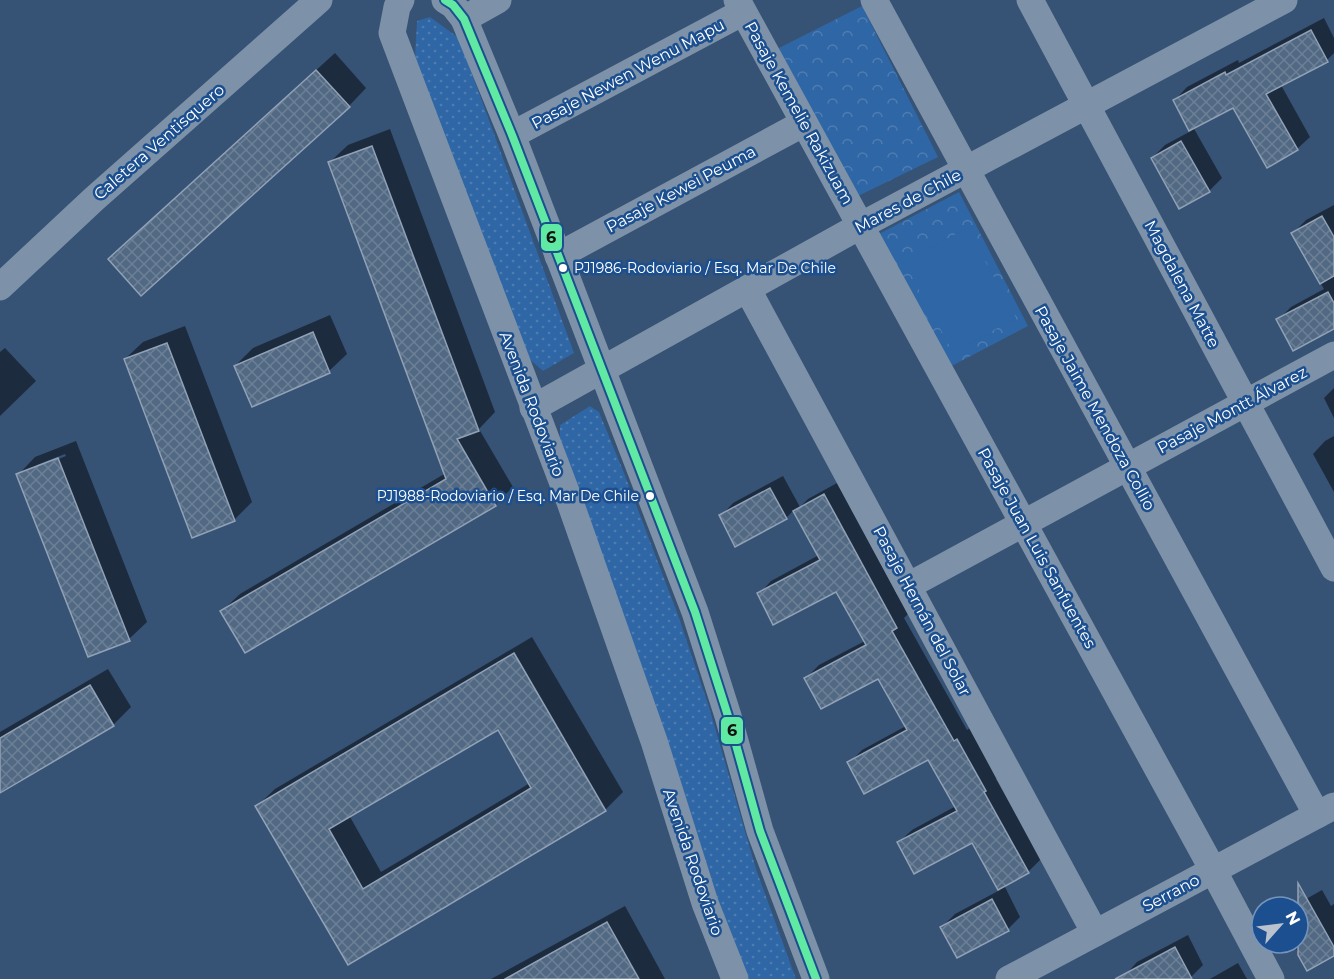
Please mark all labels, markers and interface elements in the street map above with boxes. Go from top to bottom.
street label: Pasaje Newen Wenu Mapu [528,15,728,133]
street label: Pasaje Kemelie Rakizuam [741,18,857,208]
street label: Caletera Ventisquero [90,80,228,204]
street label: Pasaje Kewei Peuma [603,141,759,237]
street label: Mares de Chile [852,165,964,237]
street label: Magdalena Matte [1140,217,1224,351]
line badge: 6 [540,223,563,252]
text: 6 [546,228,556,247]
place label: PJ1986-Rodoviario / Esq. Mar De Chile [574,259,836,277]
marker: PJ1986-Rodoviario / Esq. Mar De Chile [557,262,569,274]
street label: Pasaje Jaime Mendoza Collio [1031,302,1159,514]
street label: Avenida Rodoviario [496,329,568,479]
street label: Pasaje Montt Álvarez [1154,362,1310,458]
street label: Pasaje Juan Luis Sanfuentes [974,444,1100,652]
place label: PJ1988-Rodoviario / Esq. Mar De Chile [377,487,639,505]
marker: PJ1988-Rodoviario / Esq. Mar De Chile [644,490,656,502]
street label: Pasaje Hernán del Solar [869,523,975,699]
line badge: 6 [720,716,744,745]
text: 6 [727,721,737,740]
street label: Avenida Rodoviario [659,786,727,938]
street label: Serrano [1139,870,1203,916]
north arrow [1250,895,1310,955]
text: N [1281,908,1304,928]

